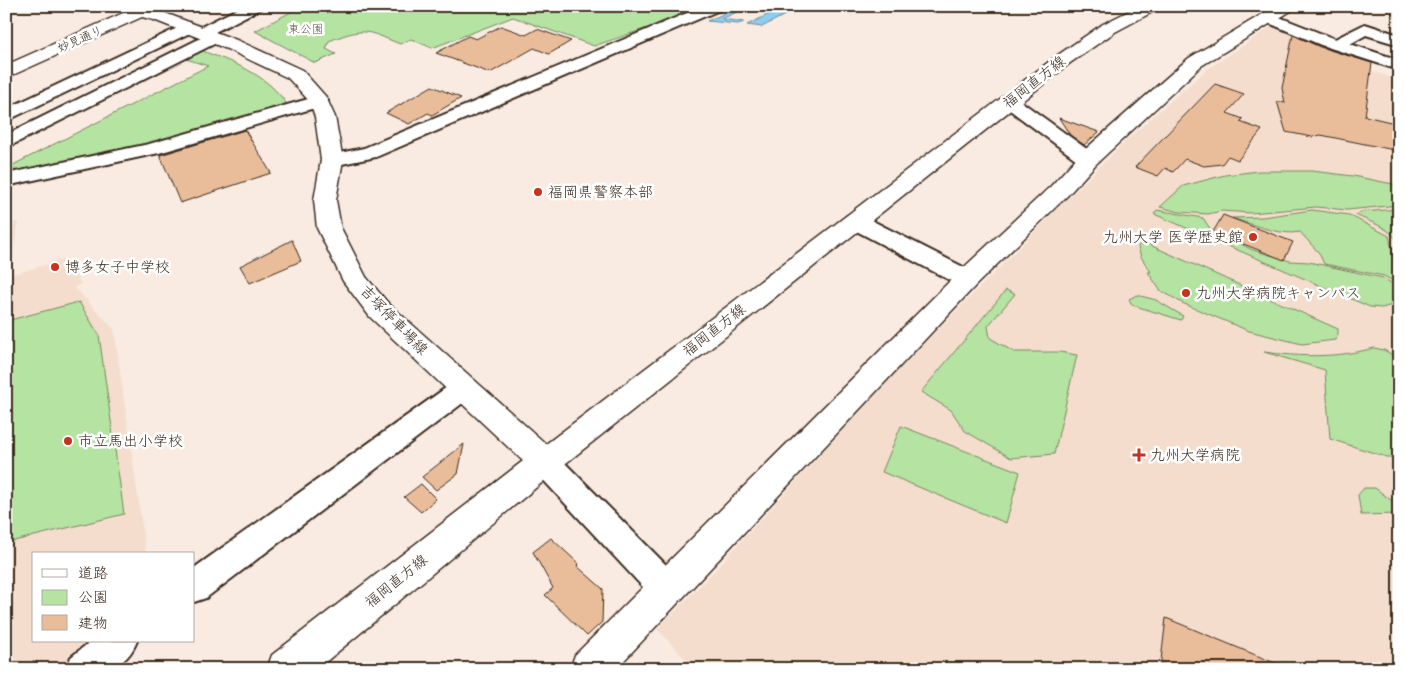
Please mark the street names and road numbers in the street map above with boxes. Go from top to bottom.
street label: 妙見通り [55,23,105,55]
street label: 福岡直方線 [999,52,1069,112]
street label: 吉塚停車場線 [356,281,432,359]
street label: 福岡直方線 [679,300,749,360]
street label: 福岡直方線 [361,550,431,612]

